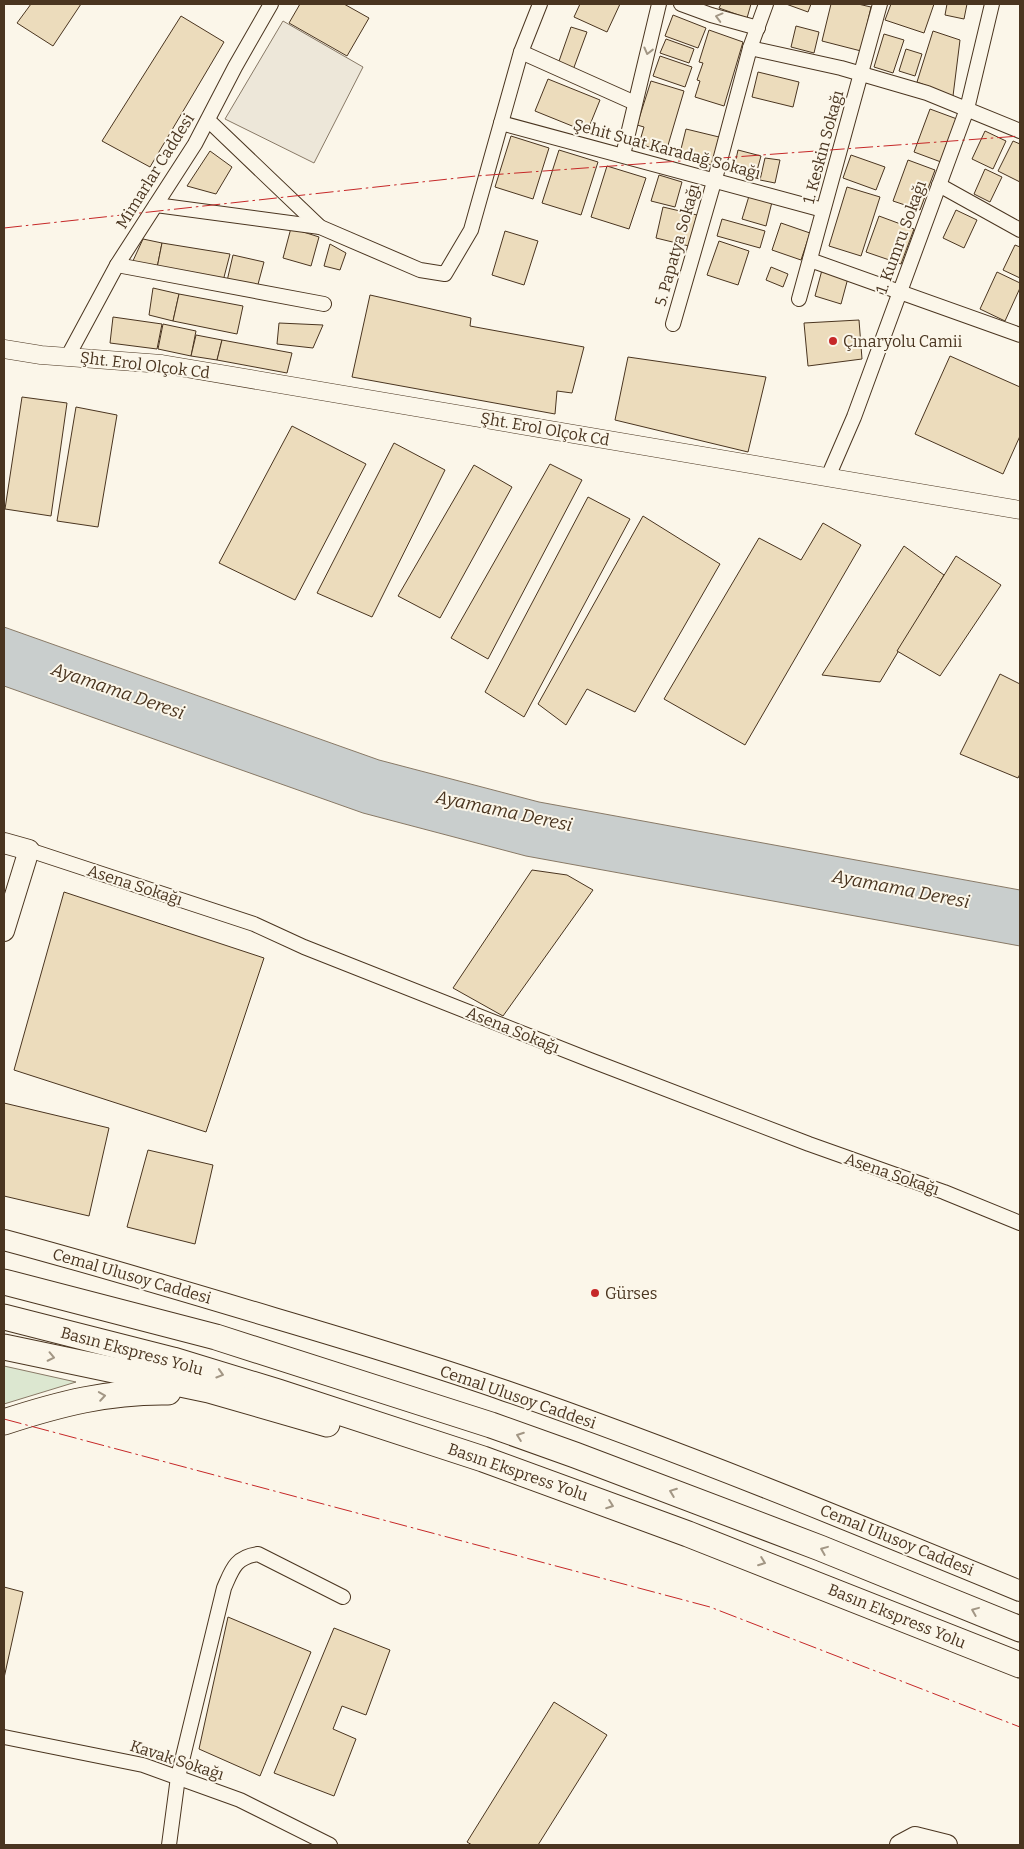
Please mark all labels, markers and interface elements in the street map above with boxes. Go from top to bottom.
one-way arrow [715,12,724,23]
one-way arrow [643,47,653,55]
street label: 1. Keskin Sokağı [799,88,847,206]
street label: Mimarlar Caddesi [112,110,198,232]
street label: Şehit Suat Karadağ Sokağı [571,115,763,183]
street label: 1. Kumru Sokağı [872,178,930,296]
street label: 5. Papatya Sokağı [650,182,704,308]
place label: Çınaryolu Camii [843,332,963,351]
marker: Çınaryolu Camii [827,335,839,347]
street label: Şht. Erol Olçok Cd [79,348,211,382]
street label: Şht. Erol Olçok Cd [479,408,611,450]
water label: Ayamama Deresi [48,658,187,724]
water label: Ayamama Deresi [433,786,574,836]
street label: Asena Sokağı [85,861,185,909]
water label: Ayamama Deresi [830,865,971,913]
street label: Asena Sokağı [464,1003,563,1057]
street label: Asena Sokağı [842,1149,942,1199]
street label: Cemal Ulusoy Caddesi [51,1244,214,1308]
place label: Gürses [605,1284,657,1303]
marker: Gürses [589,1287,601,1299]
street label: Basın Ekspress Yolu [59,1323,205,1379]
one-way arrow [47,1351,56,1362]
street label: Cemal Ulusoy Caddesi [437,1361,599,1433]
one-way arrow [216,1369,224,1379]
one-way arrow [98,1391,106,1402]
one-way arrow [517,1431,525,1441]
street label: Basın Ekspress Yolu [445,1439,591,1505]
one-way arrow [669,1487,678,1498]
one-way arrow [606,1499,614,1509]
street label: Cemal Ulusoy Caddesi [817,1500,977,1580]
one-way arrow [821,1546,829,1556]
one-way arrow [757,1556,766,1567]
street label: Basın Ekspress Yolu [825,1580,969,1652]
one-way arrow [971,1607,980,1617]
street label: Kavak Sokağı [128,1736,227,1784]

